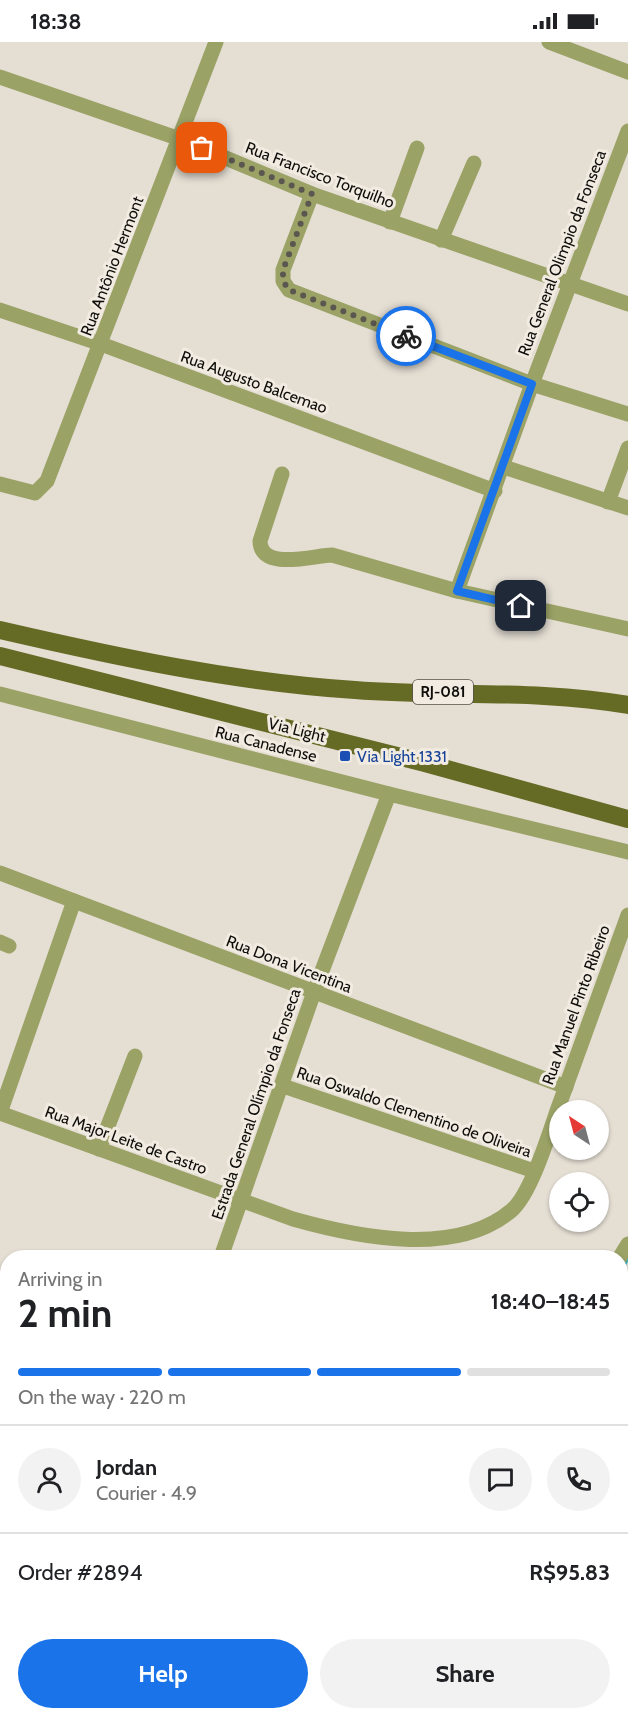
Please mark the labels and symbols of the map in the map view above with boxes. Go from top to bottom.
pin [176,122,227,173]
street label: Rua Francisco Torquilho [243,138,397,212]
street label: Rua General Olimpio da Fonseca [514,147,610,358]
street label: Rua Antônio Hermont [77,193,148,338]
courier [376,306,436,366]
street label: Rua Augusto Balcemao [178,347,330,417]
pin [495,580,546,631]
road number: RJ-081 [413,680,473,704]
street label: Via Light [266,714,328,746]
street label: Rua Canadense [213,722,319,766]
place label: Via Light 1331 [357,747,447,766]
marker: Via Light 1331 [338,749,352,763]
street label: Rua Manuel Pinto Ribeiro [538,922,614,1087]
street label: Rua Dona Vicentina [223,931,355,997]
street label: Estrada General Olímpio da Fonseca [207,986,305,1222]
street label: Rua Oswaldo Clementino de Oliveira [294,1063,534,1161]
north arrow [549,1100,609,1160]
street label: Rua Major Leite de Castro [42,1102,210,1178]

